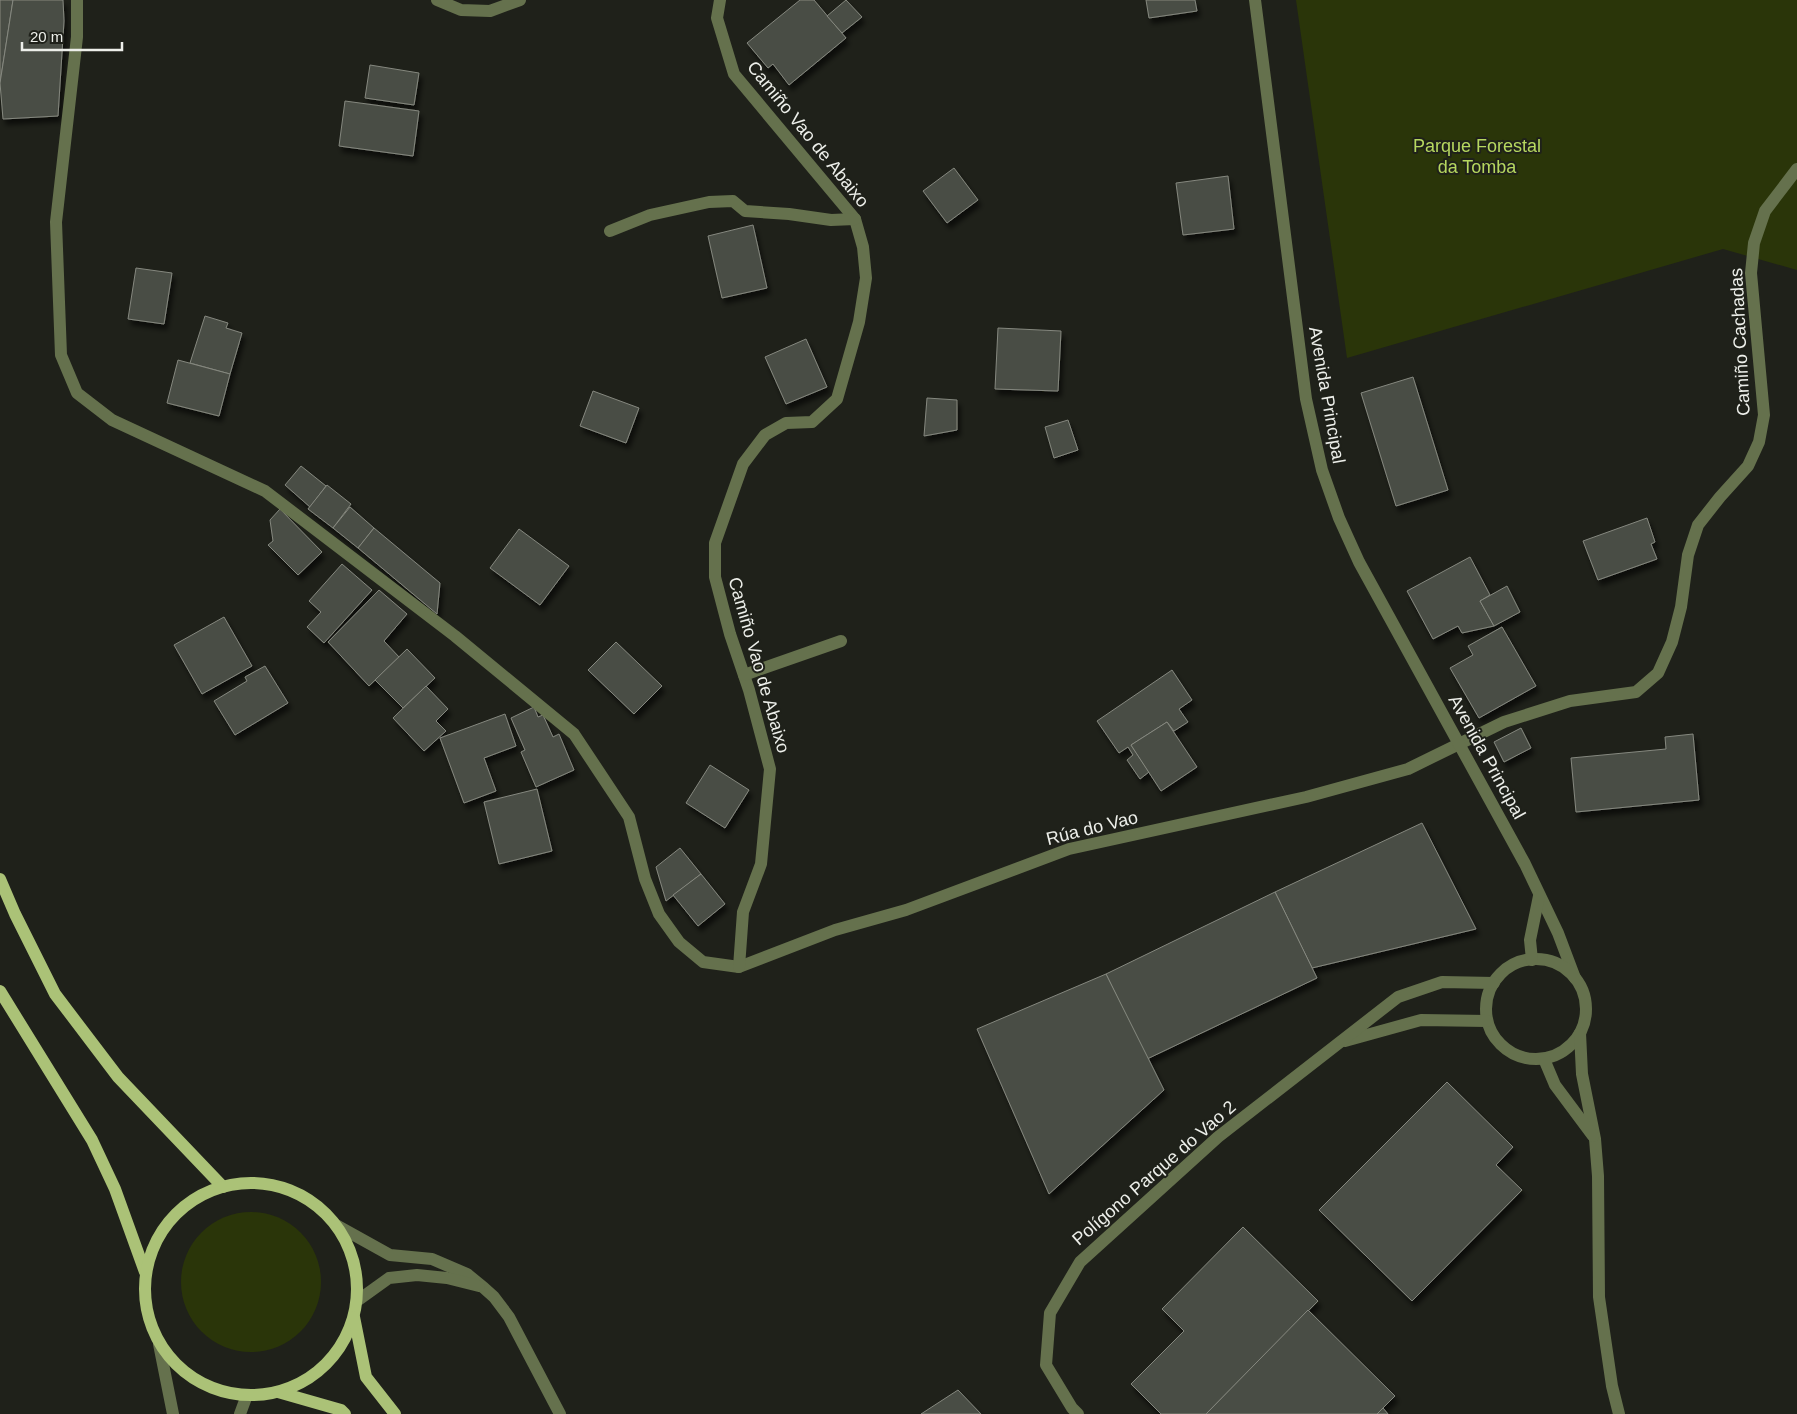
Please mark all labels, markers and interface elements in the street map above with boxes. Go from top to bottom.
scale bar [22,20,122,52]
text: 20 m [30,28,63,45]
street label: Camiño Vao de Abaixo [743,57,873,211]
park label: Parque Forestal da Tomba [1413,136,1541,177]
street label: Camiño Cachadas [1726,268,1754,416]
street label: Avenida Principal [1305,325,1349,465]
street label: Camiño Vao de Abaixo [724,575,794,755]
street label: Avenida Principal [1445,691,1529,823]
street label: Rúa do Vao [1044,807,1140,849]
street label: Polígono Parque do Vao 2 [1068,1097,1240,1249]

